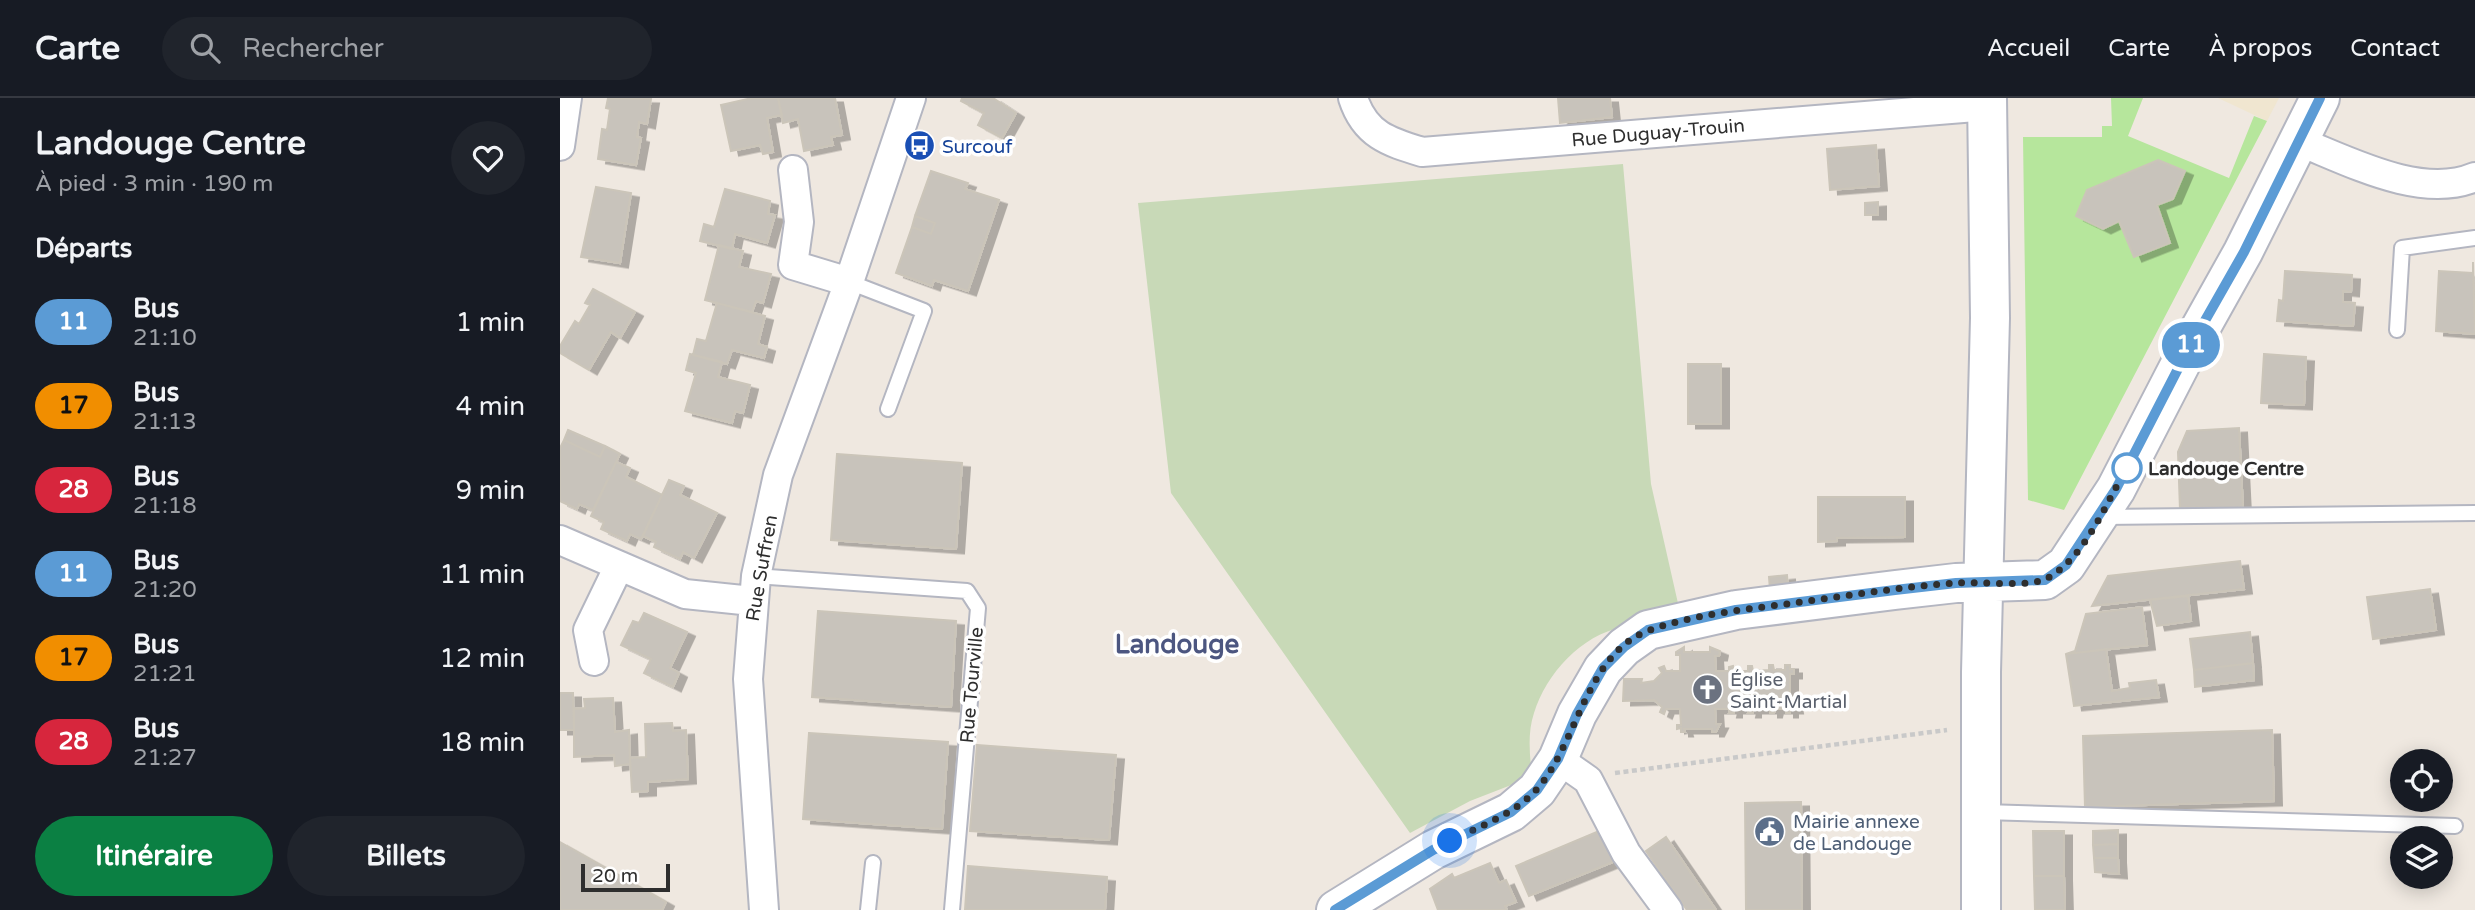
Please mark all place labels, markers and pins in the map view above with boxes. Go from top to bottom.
bus stop icon: Surcouf [902,129,936,163]
place label: Surcouf [942,136,1013,158]
marker: Landouge Centre [2112,453,2142,483]
place label: Landouge Centre [2148,458,2304,481]
place label: Église Saint-Martial [1730,669,1847,713]
church icon: Église Saint-Martial [1690,673,1724,707]
place label: Mairie annexe de Landouge [1793,811,1920,855]
public building icon: Mairie annexe de Landouge [1753,815,1787,849]

